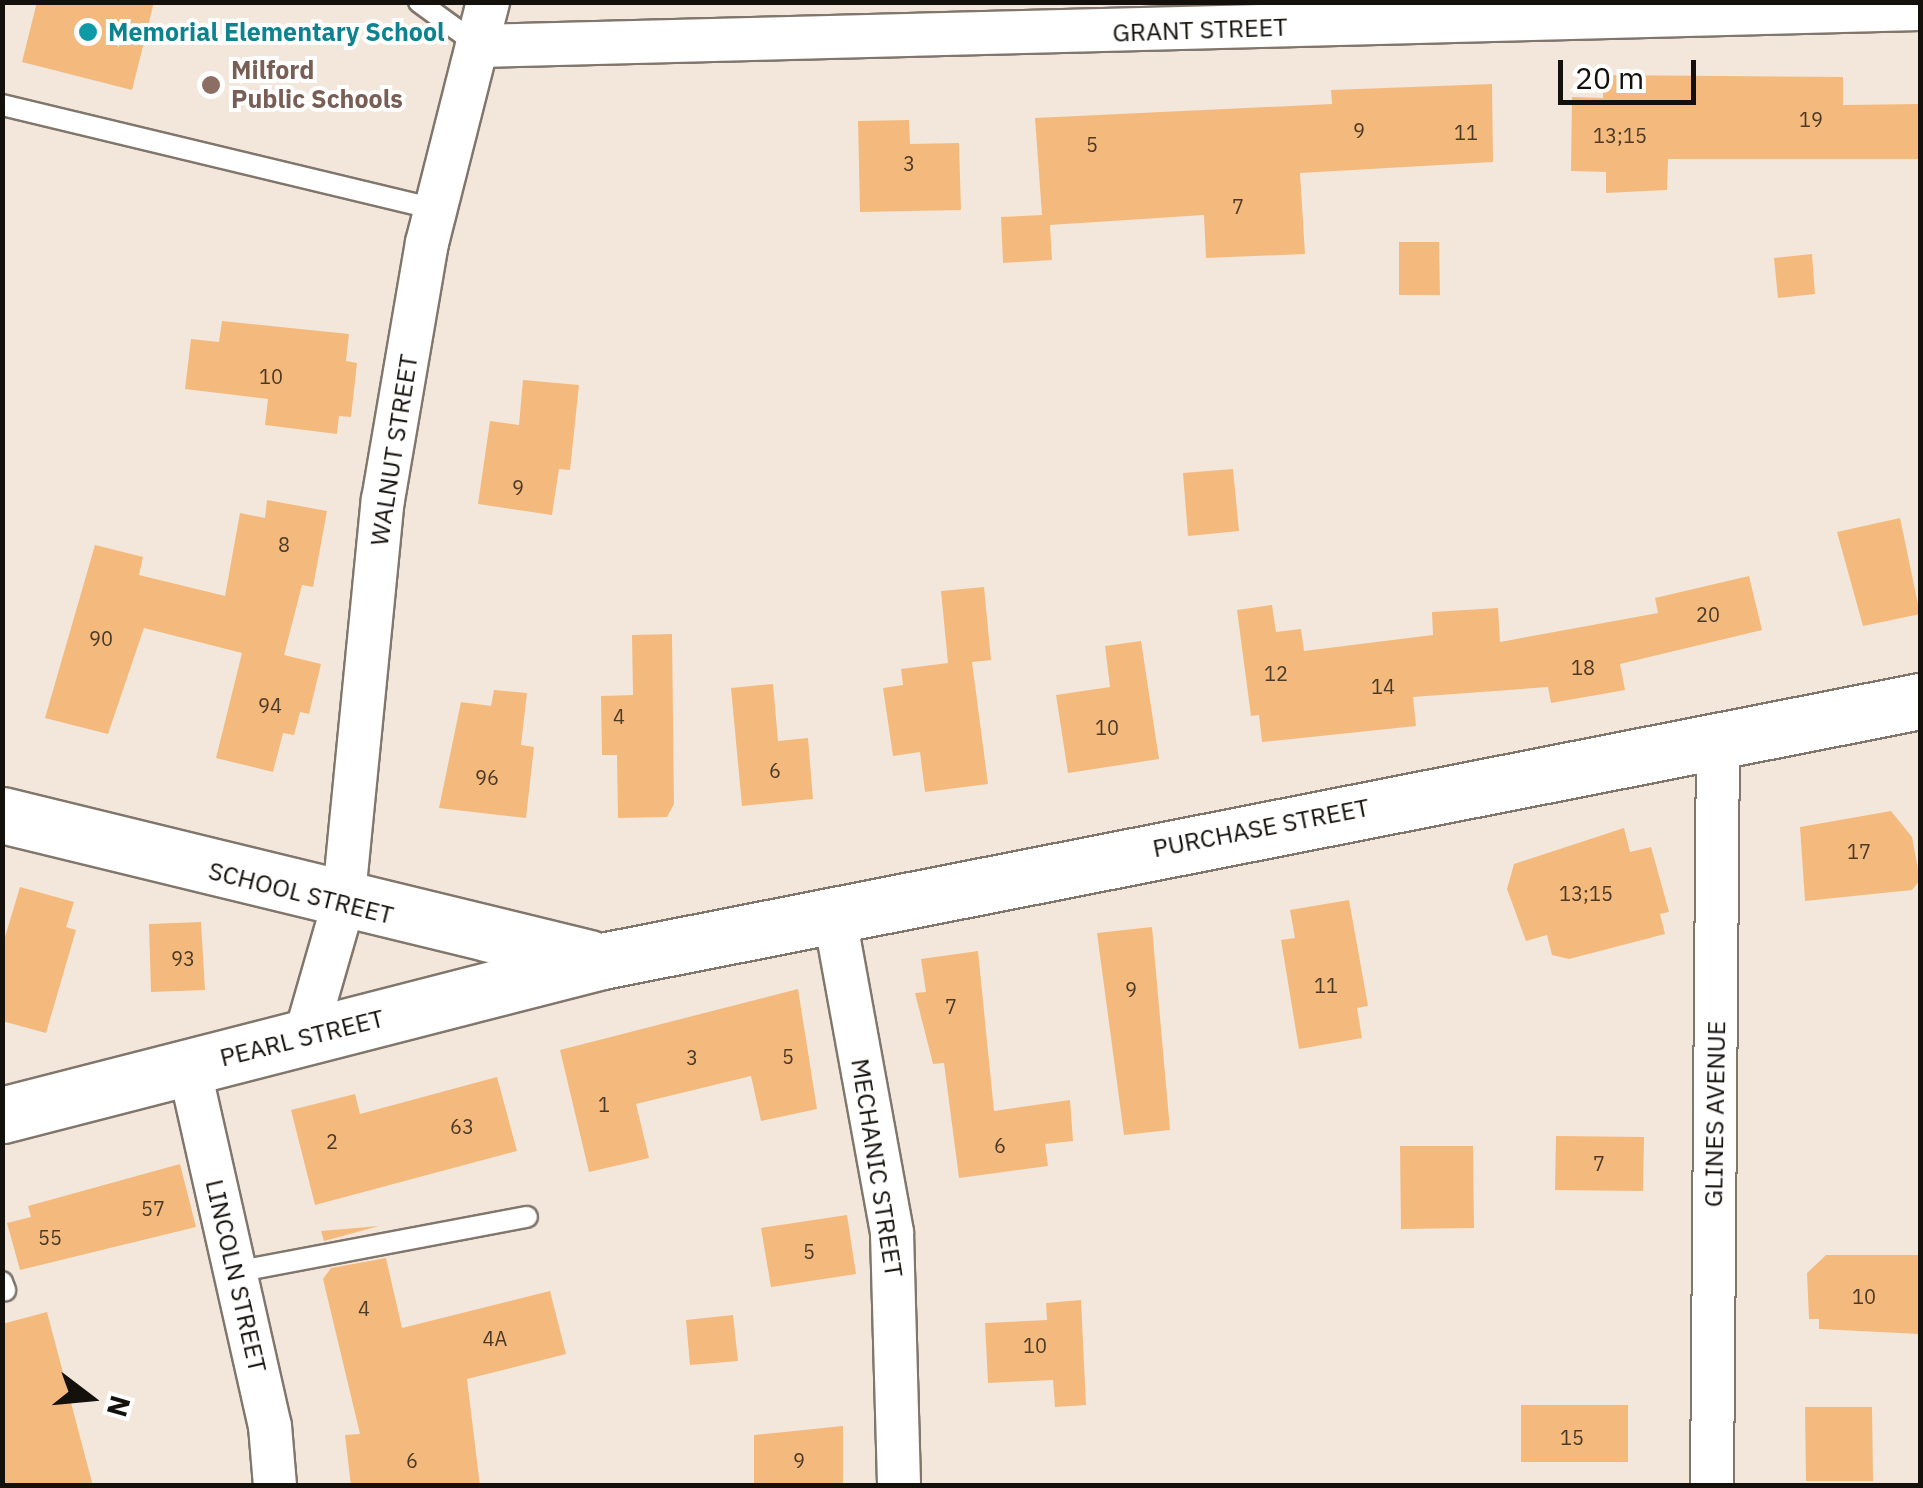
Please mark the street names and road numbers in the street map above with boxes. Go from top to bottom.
street label: GRANT STREET [1112,12,1288,48]
street label: WALNUT STREET [364,352,424,548]
street label: PURCHASE STREET [1150,792,1372,864]
street label: SCHOOL STREET [205,856,397,930]
street label: PEARL STREET [217,1003,387,1073]
street label: GLINES AVENUE [1698,1020,1732,1208]
street label: MECHANIC STREET [845,1056,909,1280]
street label: LINCOLN STREET [199,1177,273,1375]

